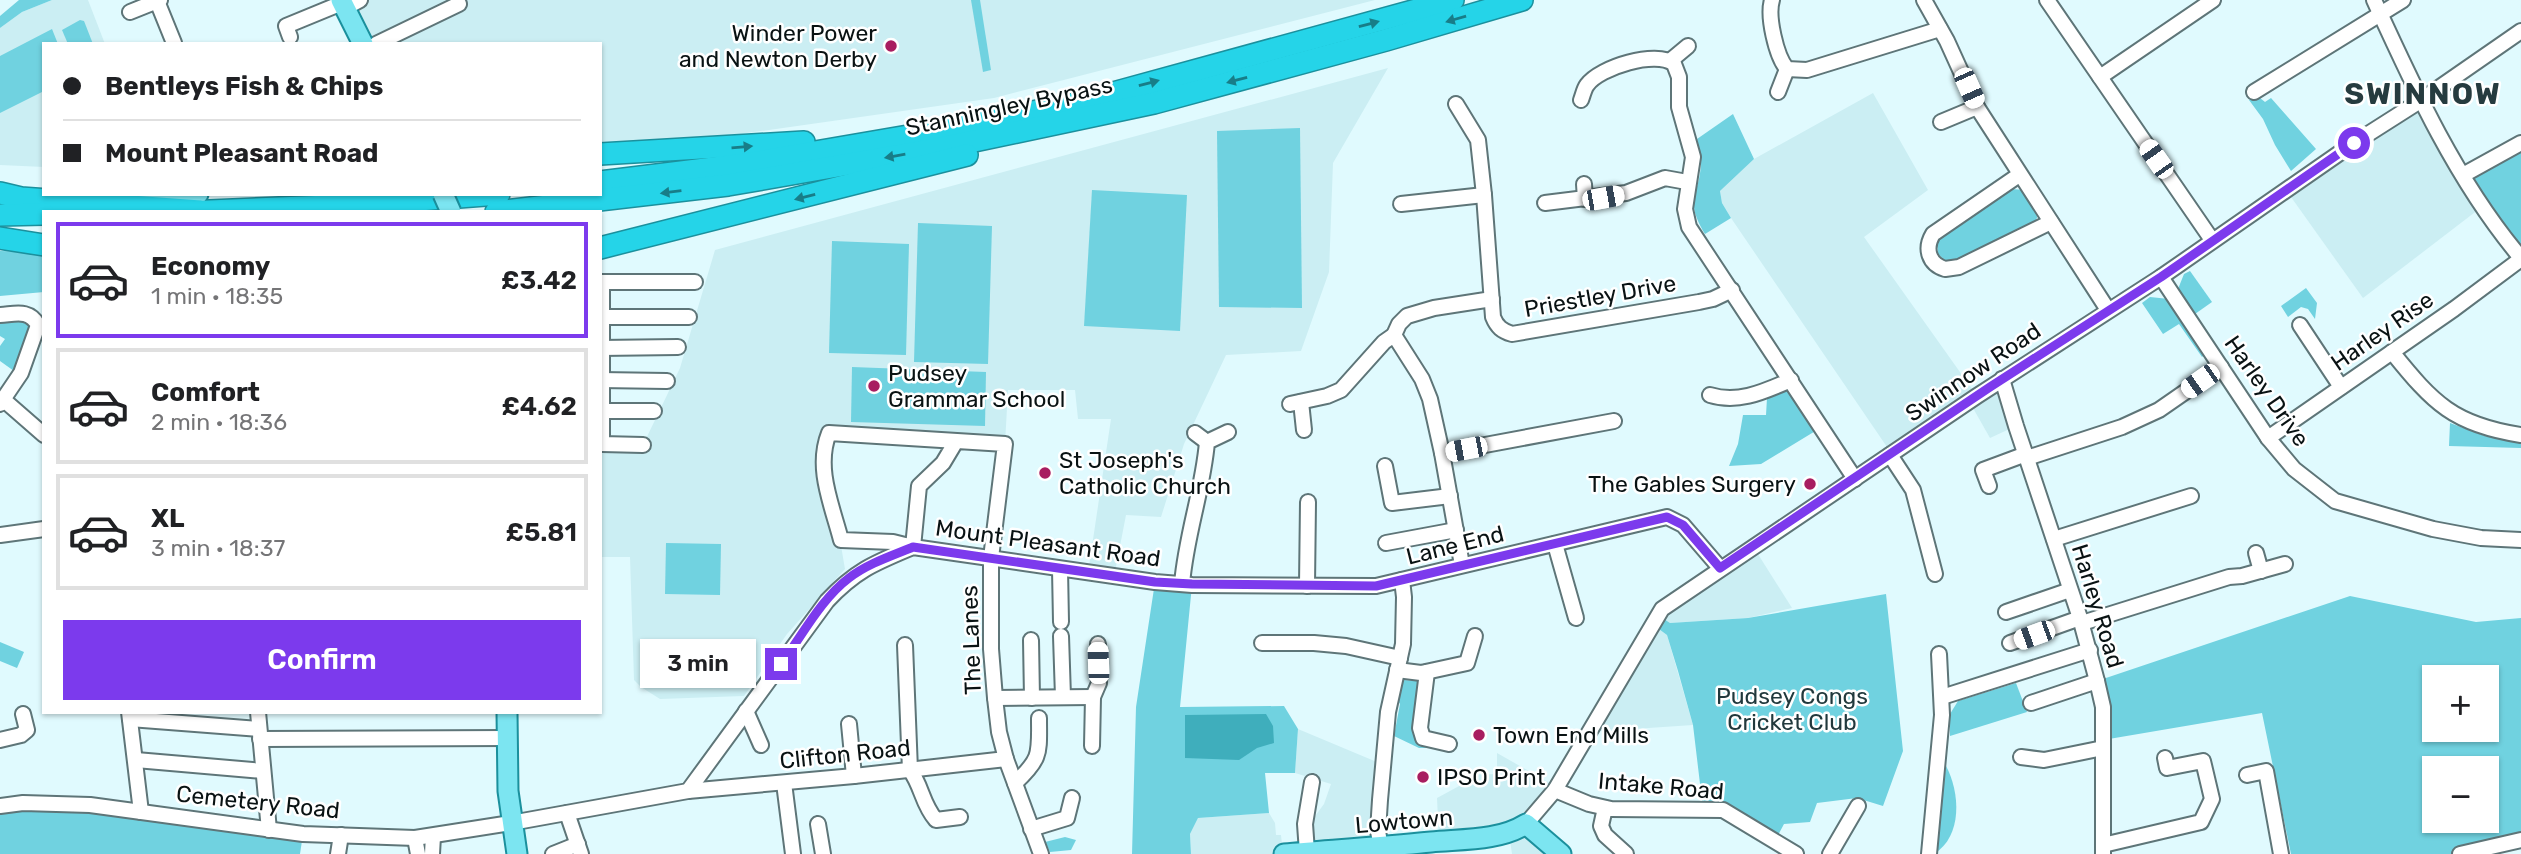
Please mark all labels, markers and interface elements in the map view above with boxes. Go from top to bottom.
one-way arrow [1445,15,1466,25]
place label: Winder Power and Newton Derby [679,19,877,73]
one-way arrow [1359,19,1380,29]
marker: Winder Power and Newton Derby [883,38,899,54]
car [1951,65,1988,111]
street label: Stanningley Bypass [903,70,1115,142]
text: Bentleys Fish & Chips [105,71,383,102]
one-way arrow [1226,76,1247,86]
district label: SWINNOW [2344,76,2502,112]
one-way arrow [1138,77,1160,88]
route start [2338,127,2370,159]
car [2136,136,2177,182]
text: Mount Pleasant Road [105,138,379,169]
one-way arrow [731,141,753,152]
one-way arrow [884,150,906,161]
car [1581,184,1626,212]
one-way arrow [660,186,682,197]
one-way arrow [794,192,816,203]
icon: car [67,249,130,312]
text: Economy [151,251,270,282]
text: £3.42 [501,265,577,296]
street label: Priestley Drive [1522,269,1678,323]
text: 1 min · 18:35 [151,282,283,310]
street label: Harley Rise [2325,285,2439,377]
street label: Swinnow Road [1900,316,2046,428]
street label: Harley Drive [2219,330,2315,452]
place label: Pudsey Grammar School [888,359,1065,413]
car [2177,360,2224,402]
icon: car [67,375,130,438]
text: Comfort [151,377,260,408]
marker: Pudsey Grammar School [866,378,882,394]
text: £4.62 [501,391,577,422]
text: 2 min · 18:36 [151,408,287,436]
car [1444,435,1489,463]
place label: St Joseph's Catholic Church [1059,446,1231,500]
marker: St Joseph's Catholic Church [1037,465,1053,481]
place label: The Gables Surgery [1588,470,1796,498]
marker: The Gables Surgery [1802,476,1818,492]
icon: car [67,501,130,564]
text: XL [151,503,184,534]
street label: Mount Pleasant Road [934,513,1162,573]
text: £5.81 [505,517,577,548]
street label: Lane End [1403,519,1507,571]
text: 3 min · 18:37 [151,534,285,562]
street label: Harley Road [2066,541,2130,671]
street label: The Lanes [955,585,987,695]
car [2011,618,2058,652]
button: Confirm [63,620,581,700]
callout: 3 min [641,640,756,688]
car [1087,642,1110,684]
route end [765,648,797,680]
text: 3 min [667,649,729,677]
map controls [2422,665,2499,833]
button: + [2422,665,2499,742]
park label: Pudsey Congs Cricket Club [1716,682,1868,736]
place label: Town End Mills [1493,721,1649,749]
marker: Town End Mills [1471,727,1487,743]
street label: Clifton Road [778,733,912,775]
button: − [2422,756,2499,833]
place label: IPSO Print [1437,763,1545,791]
street label: Intake Road [1597,767,1725,805]
marker: IPSO Print [1415,769,1431,785]
street label: Cemetery Road [175,779,341,825]
street label: Lowtown [1354,803,1454,839]

